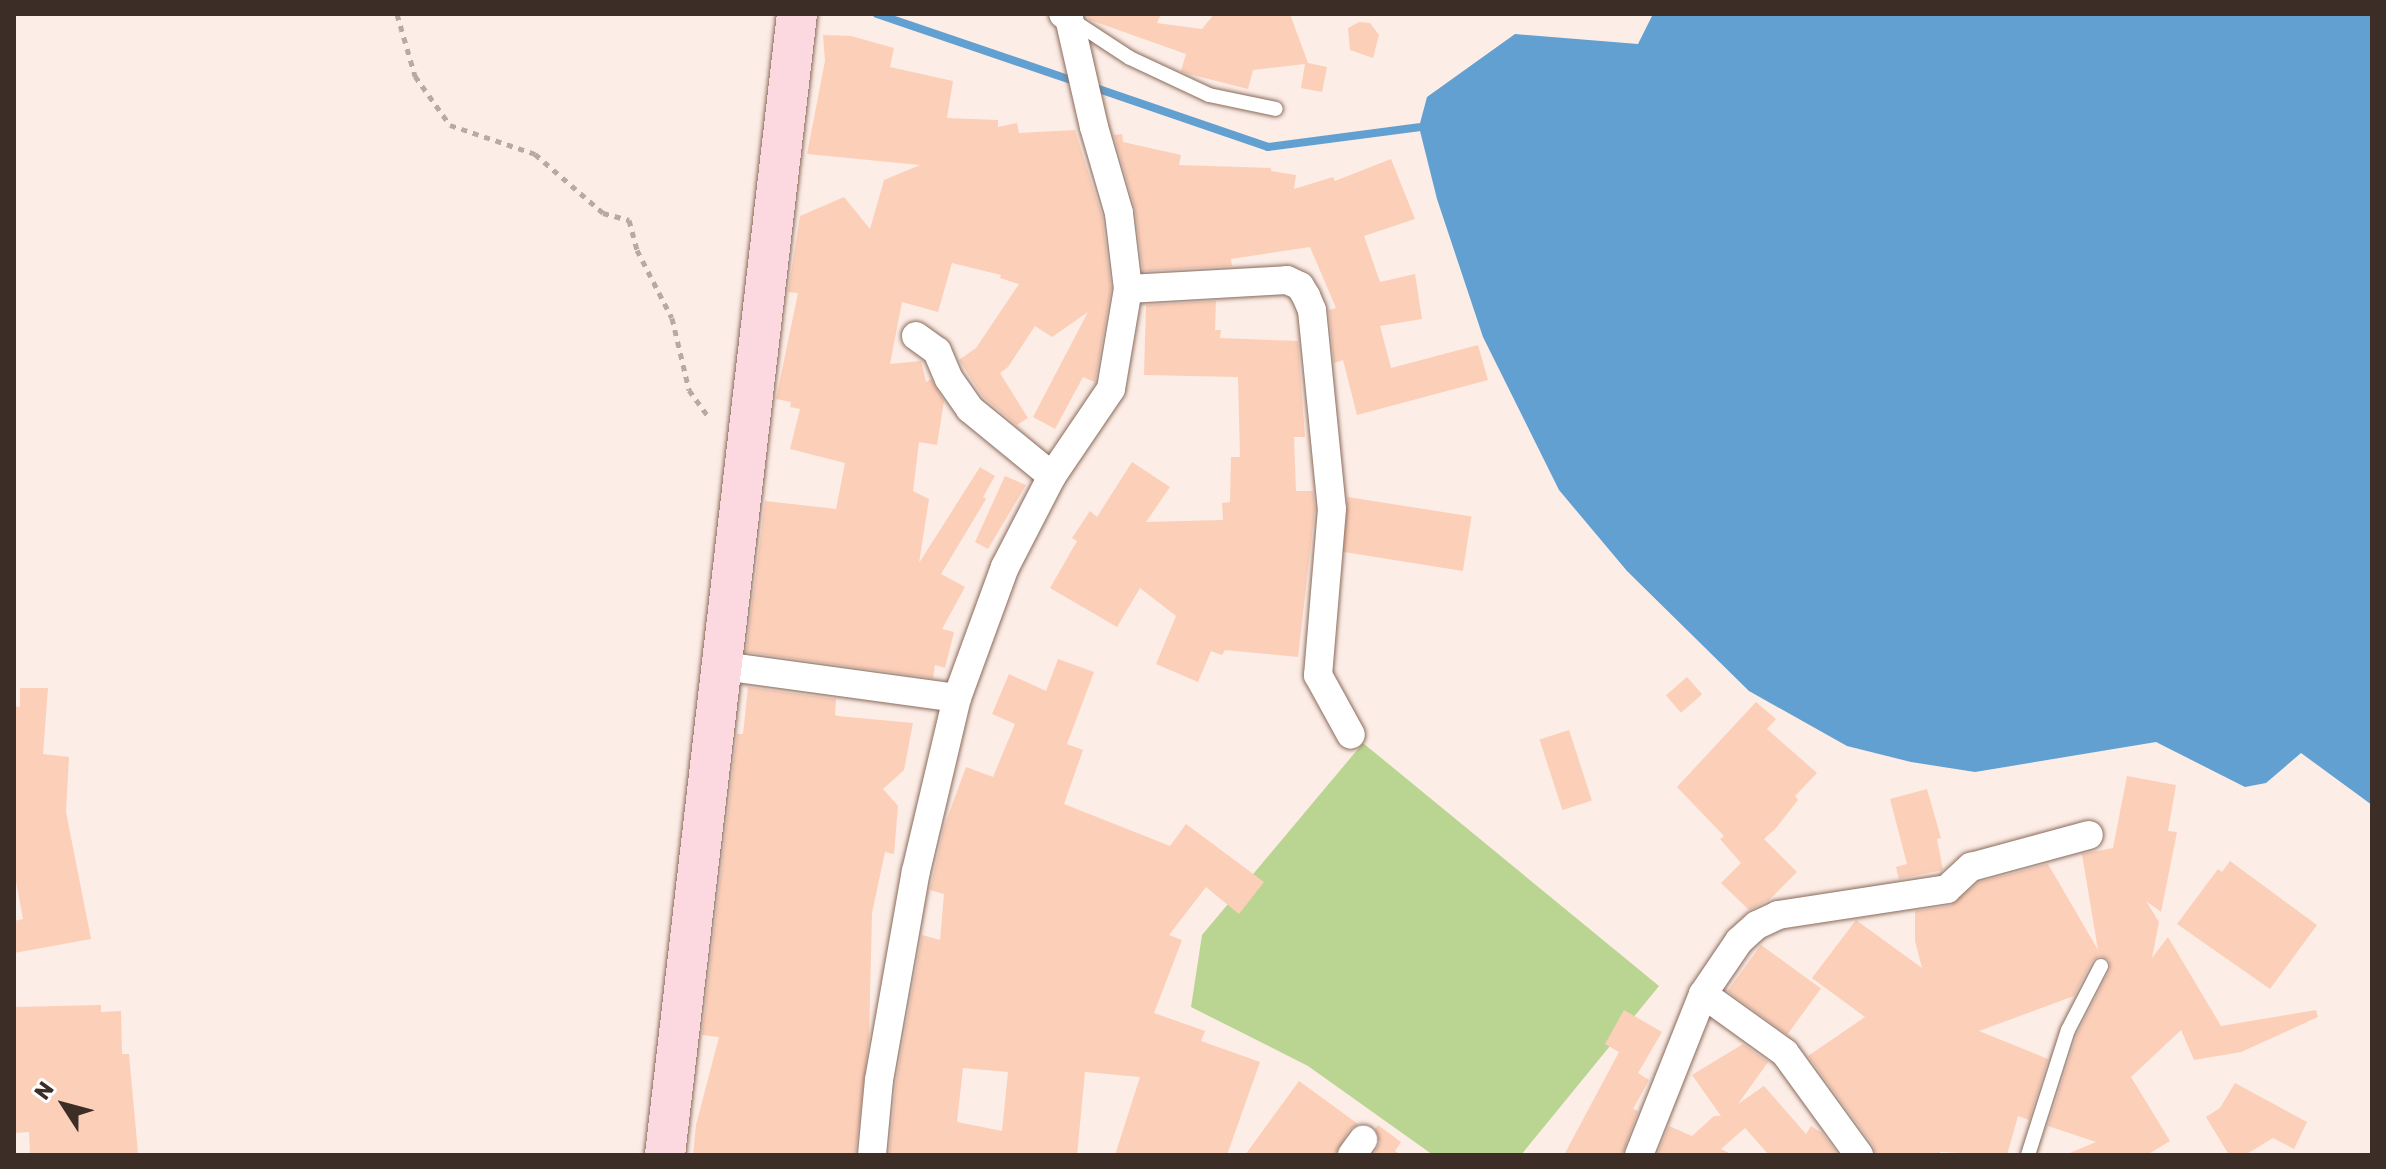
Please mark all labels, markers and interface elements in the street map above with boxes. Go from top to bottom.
north arrow [24,1065,104,1145]
text: N [29,1076,60,1105]

